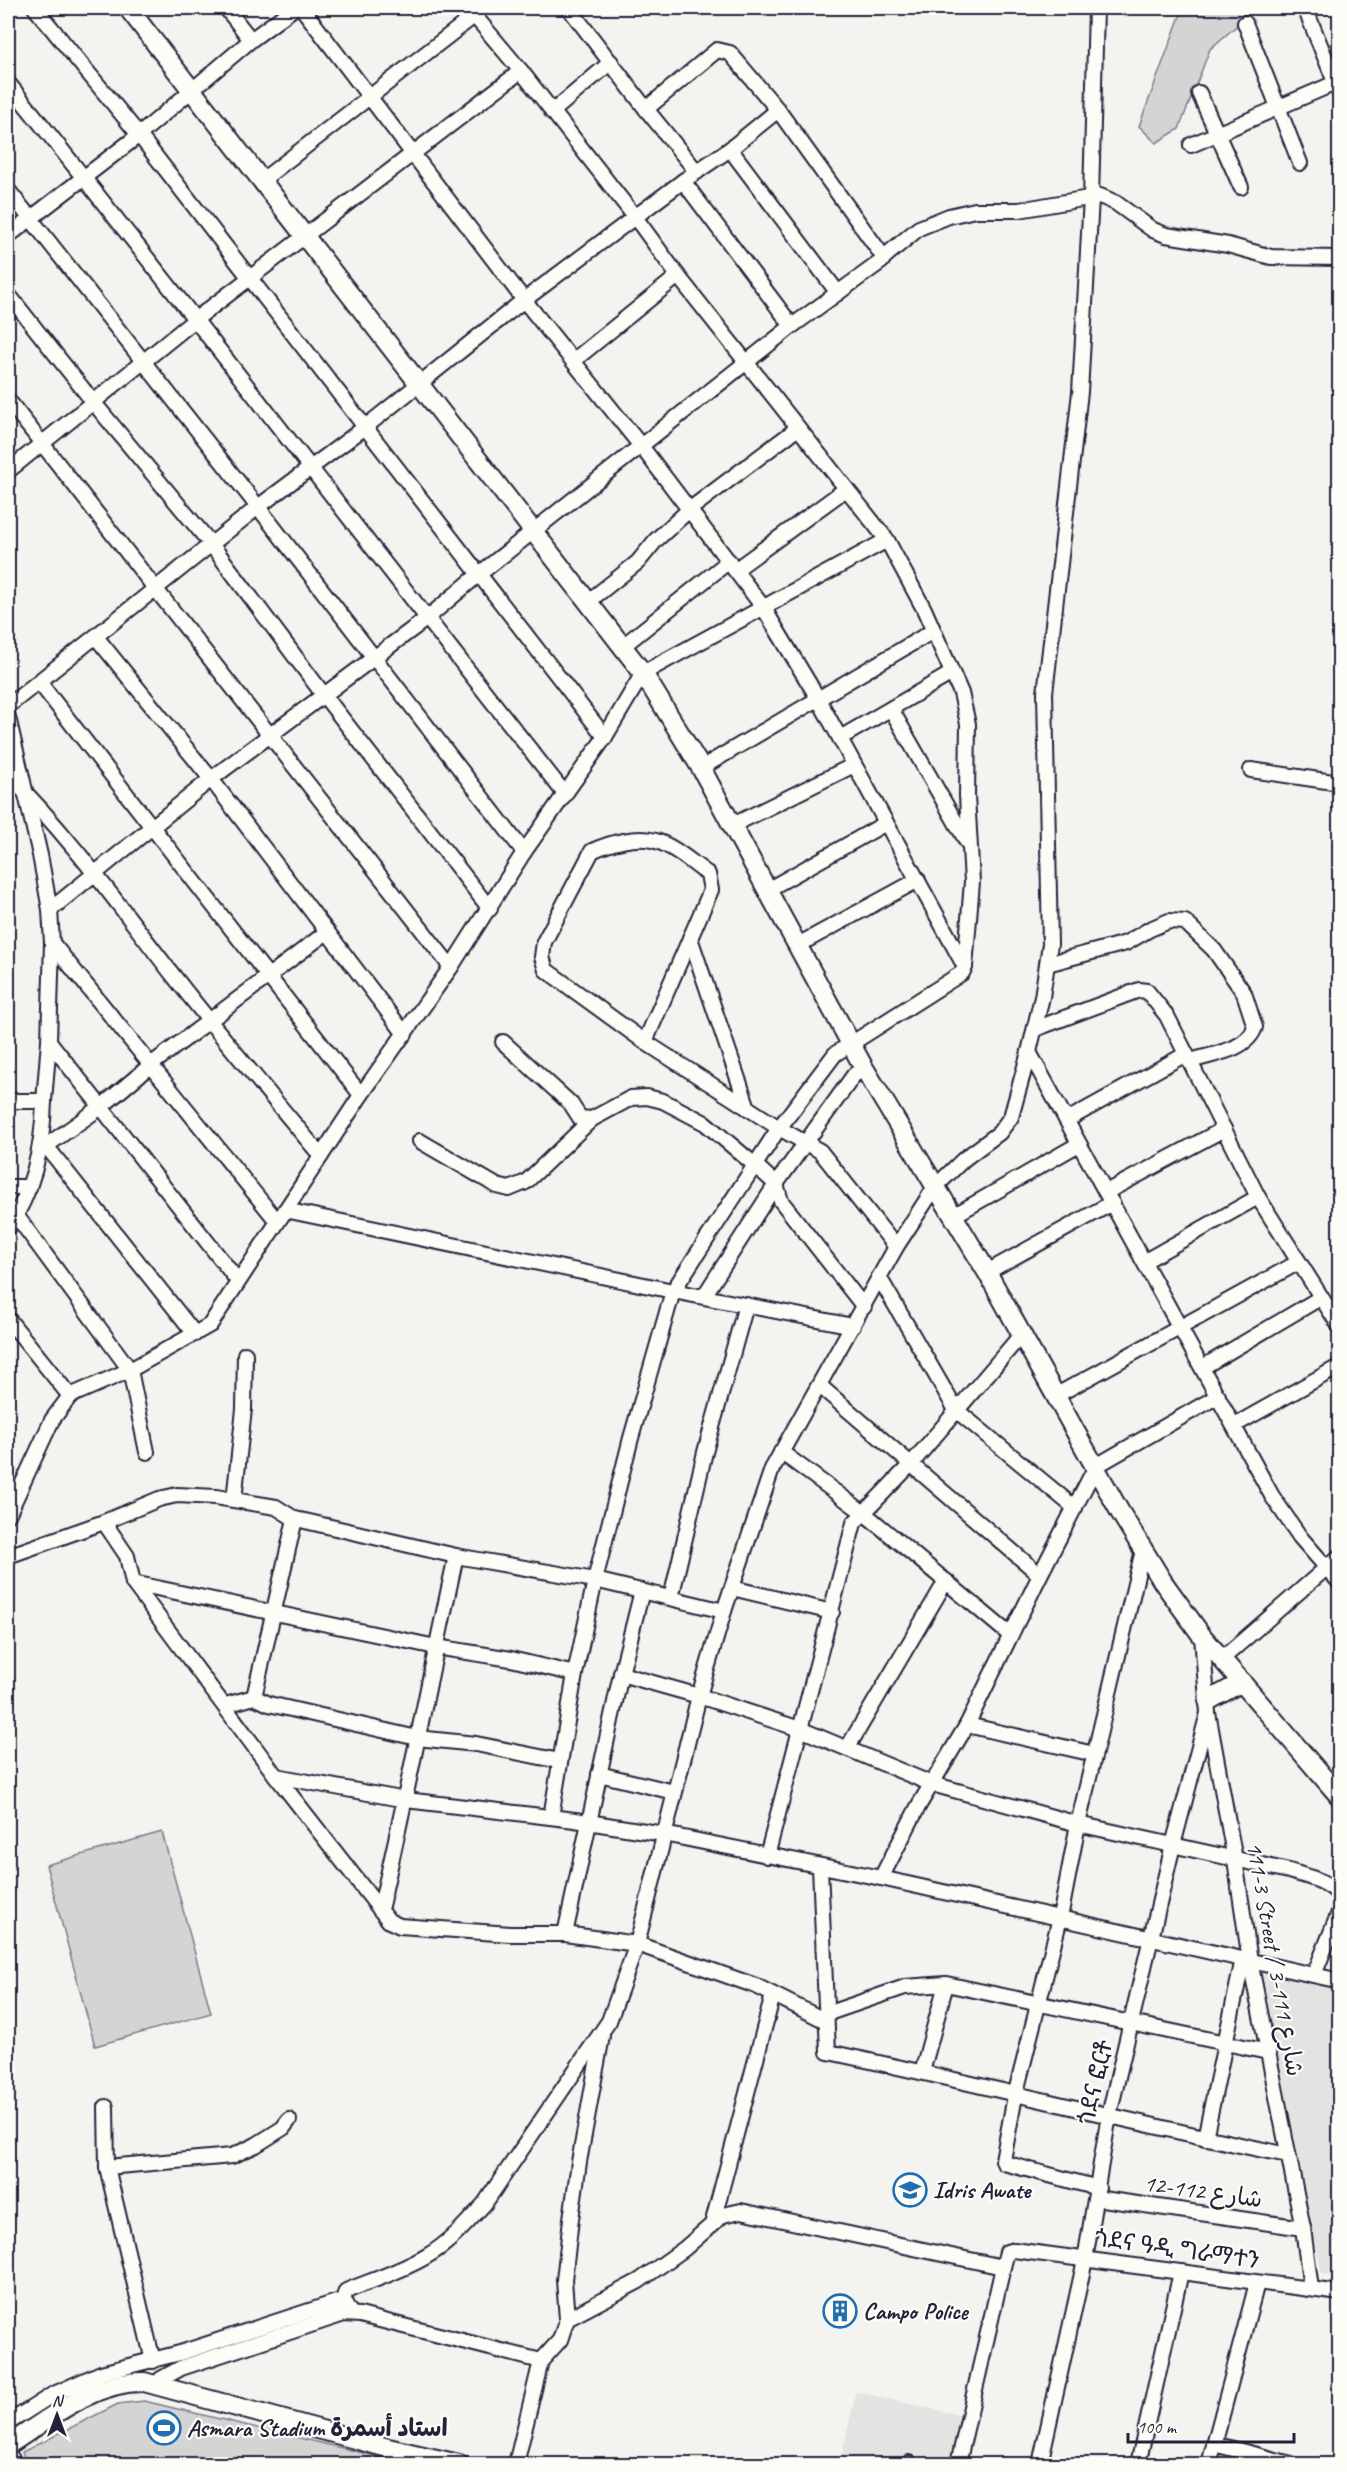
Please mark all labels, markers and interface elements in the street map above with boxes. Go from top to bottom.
street label: 111-3 Street / شارع 111-3 [1238,1839,1310,2079]
street label: ጎደና ፎርቶ [1071,2036,1119,2127]
street label: شارع 112-12 [1141,2168,1264,2216]
school or university icon: Idris Awate [892,2172,928,2208]
place label: Idris Awate [933,2175,1032,2205]
street label: ጎደና ዓዲ ግራማተን [1093,2223,1262,2275]
building icon: Campo Police [822,2293,858,2329]
place label: Campo Police [863,2296,970,2326]
north arrow [27,2385,87,2445]
text: N [52,2391,65,2411]
scale bar [1128,2406,1294,2444]
sports icon: Asmara Stadium استاد أسمرة [146,2410,182,2446]
place label: Asmara Stadium استاد أسمرة [187,2413,448,2443]
text: 100 m [1137,2416,1178,2438]

